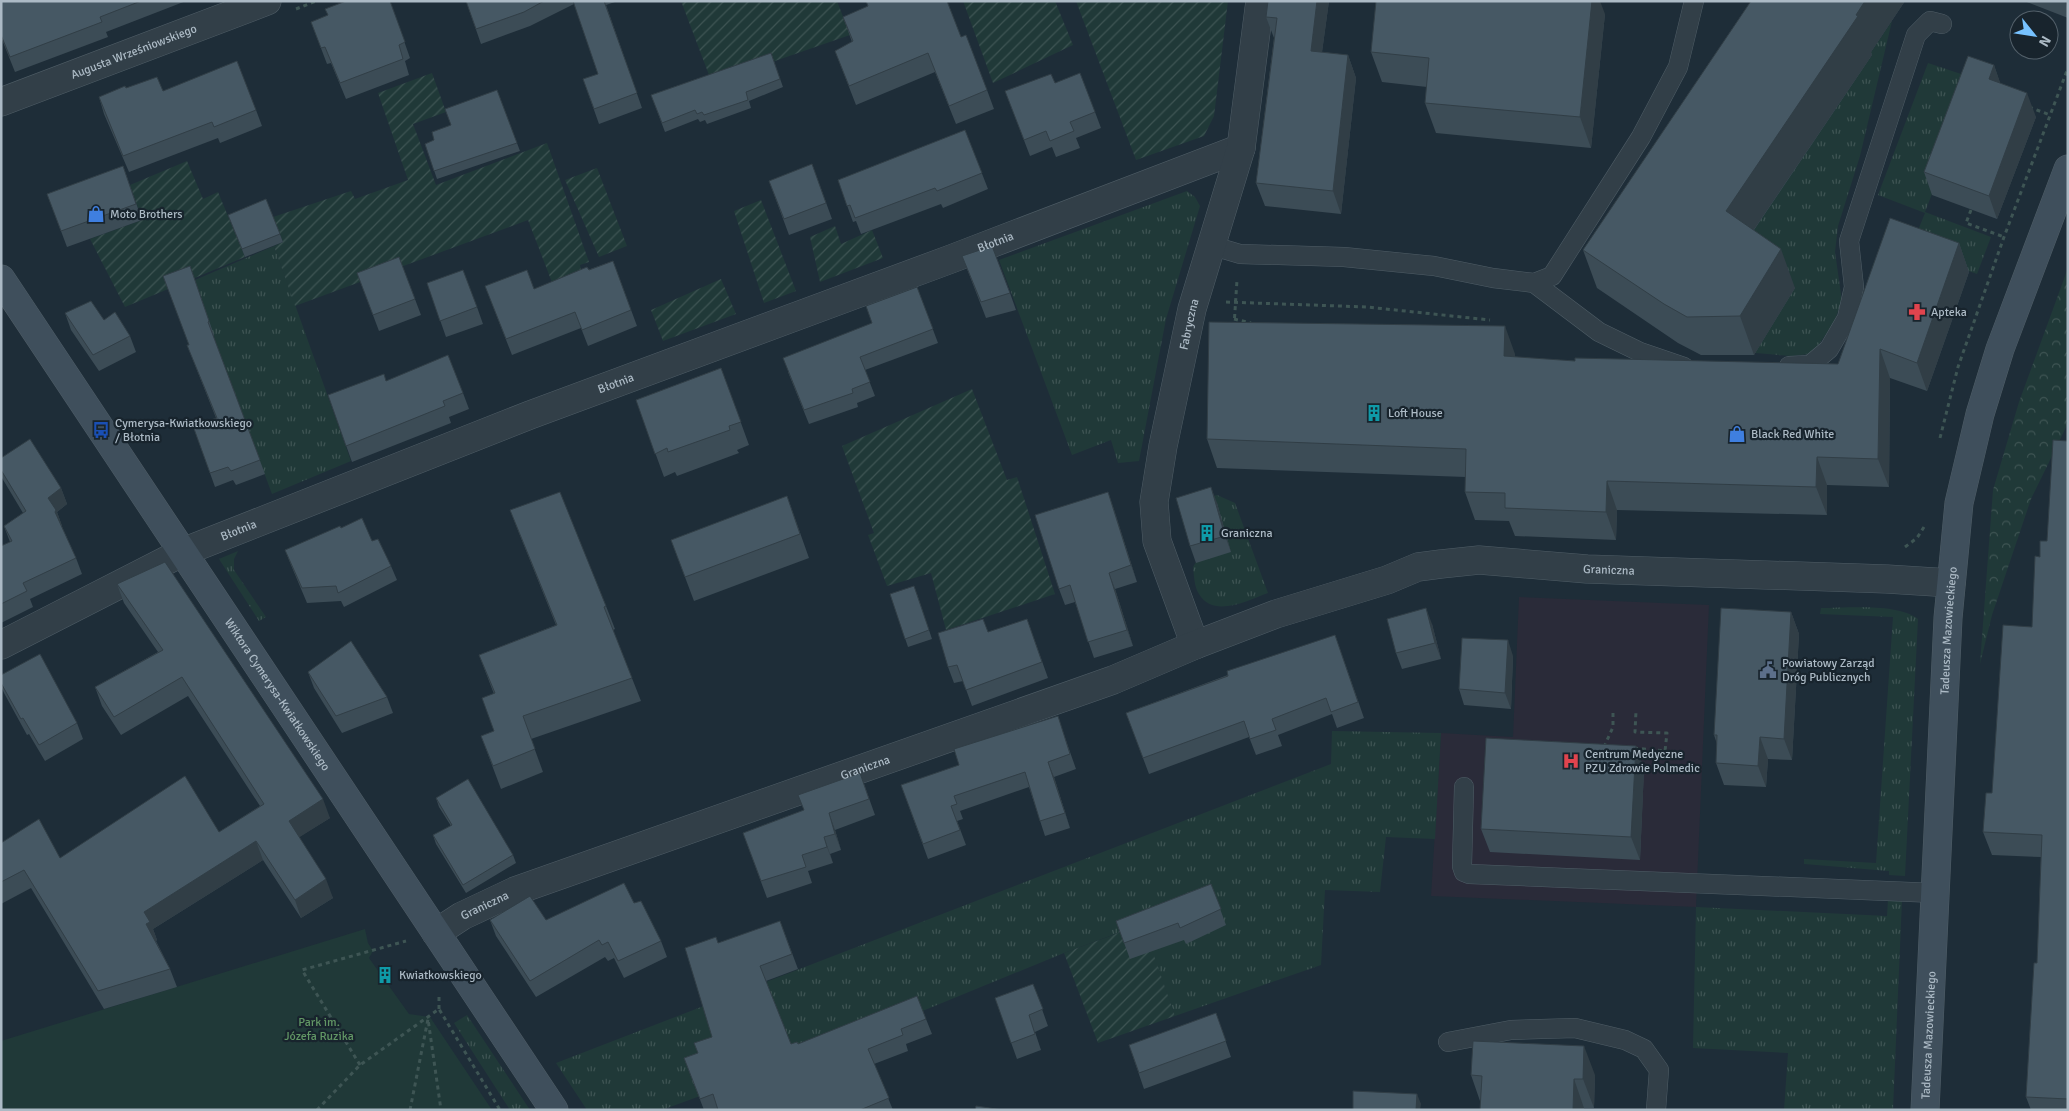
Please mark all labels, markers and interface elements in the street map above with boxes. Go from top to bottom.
north arrow [2009,10,2059,60]
street label: Augusta Wrześniowskiego [69,21,199,82]
text: N [2035,33,2055,50]
shop icon: Moto Brothers [86,204,106,224]
place label: Moto Brothers [110,207,183,222]
street label: Błotnia [975,228,1016,256]
street label: Fabryczna [1176,297,1202,351]
pharmacy icon: Apteka [1907,302,1927,322]
place label: Apteka [1931,305,1967,320]
street label: Błotnia [596,370,636,397]
building icon: Loft House [1364,403,1384,423]
place label: Loft House [1388,406,1443,421]
place label: Cymerysa-Kwiatkowskiego / Błotnia [115,416,252,445]
bus stop icon: Cymerysa-Kwiatkowskiego / Błotnia [91,420,111,440]
shop icon: Black Red White [1727,424,1747,444]
place label: Black Red White [1751,427,1834,442]
street label: Błotnia [218,516,259,544]
building icon: Graniczna [1197,523,1217,543]
place label: Graniczna [1221,526,1273,541]
street label: Graniczna [1582,561,1635,578]
street label: Tadeusza Mazowieckiego [1937,566,1960,695]
street label: Wiktora Cymerysa-Kwiatkowskiego [221,615,334,774]
place label: Powiatowy Zarząd Dróg Publicznych [1782,656,1875,685]
public building icon: Powiatowy Zarząd Dróg Publicznych [1758,660,1778,680]
place label: Centrum Medyczne PZU Zdrowie Polmedic [1585,747,1700,776]
hospital icon: Centrum Medyczne PZU Zdrowie Polmedic [1561,751,1581,771]
street label: Graniczna [838,752,892,783]
street label: Graniczna [458,888,511,923]
building icon: Kwiatkowskiego [375,965,395,985]
place label: Kwiatkowskiego [399,968,482,983]
street label: Tadeusza Mazowieckiego [1918,971,1939,1099]
park label: Park im. Józefa Ruzika [284,1015,354,1044]

